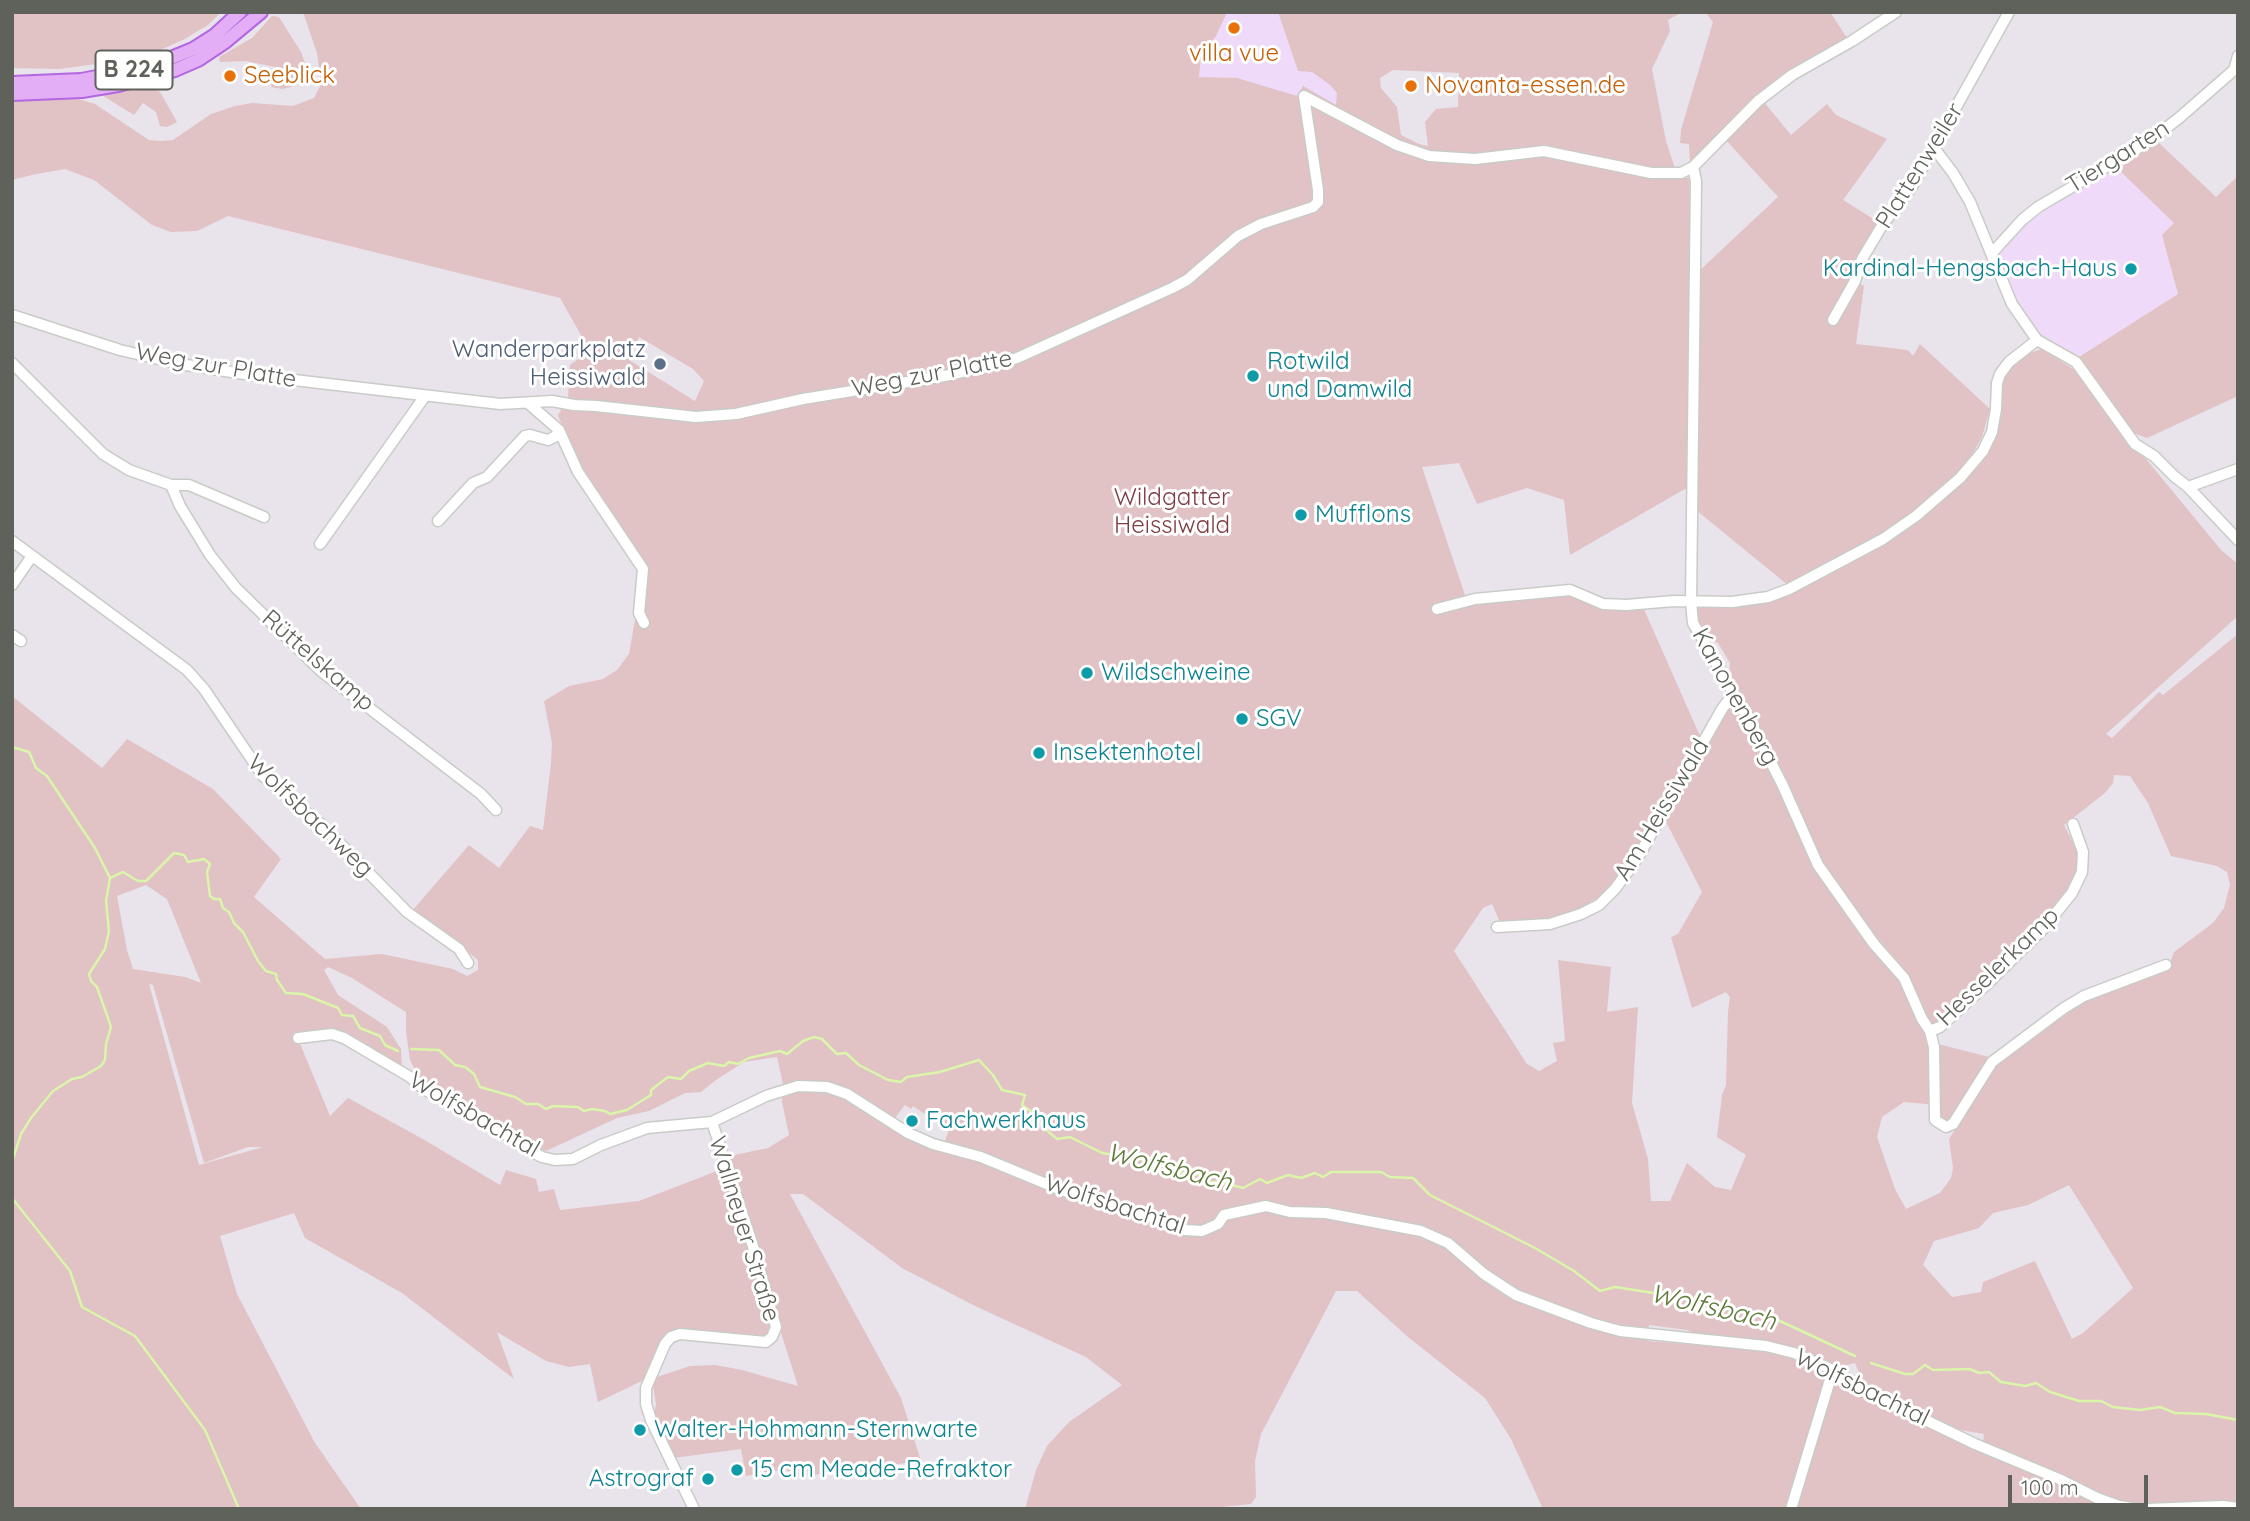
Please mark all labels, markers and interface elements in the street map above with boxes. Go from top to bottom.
marker: villa vue [1226,20,1242,36]
place label: villa vue [1189,40,1279,68]
road number: B 224 [96,50,172,90]
place label: Seeblick [244,62,335,90]
marker: Seeblick [222,68,238,84]
place label: Novanta-essen.de [1425,72,1626,100]
marker: Novanta-essen.de [1403,78,1419,94]
street label: Plattenweiler [1870,98,1970,234]
street label: Tiergarten [2061,114,2175,200]
place label: Kardinal-Hengsbach-Haus [1823,255,2117,283]
marker: Kardinal-Hengsbach-Haus [2123,261,2139,277]
place label: Wanderparkplatz Heissiwald [452,336,646,392]
street label: Weg zur Platte [133,338,299,394]
street label: Weg zur Platte [849,344,1015,404]
place label: Rotwild und Damwild [1267,348,1412,404]
marker: Wanderparkplatz Heissiwald [652,356,668,372]
marker: Rotwild und Damwild [1245,368,1261,384]
park label: Wildgatter Heissiwald [1114,484,1230,540]
place label: Mufflons [1315,501,1411,529]
marker: Mufflons [1293,507,1309,523]
street label: Rüttelskamp [256,604,380,718]
street label: Kanonenberg [1685,623,1785,771]
place label: Wildschweine [1101,659,1251,687]
marker: Wildschweine [1079,665,1095,681]
place label: SGV [1256,705,1302,733]
marker: SGV [1234,711,1250,727]
street label: Am Heissiwald [1608,734,1716,886]
place label: Insektenhotel [1053,739,1201,767]
marker: Insektenhotel [1031,745,1047,761]
street label: Wolfsbachweg [241,749,379,883]
street label: Hesselerkamp [1931,902,2065,1032]
street label: Wolfsbachtal [404,1066,544,1164]
place label: Fachwerkhaus [926,1107,1086,1135]
marker: Fachwerkhaus [904,1113,920,1129]
street label: Wallneyer Straße [702,1133,786,1325]
water label: Wolfsbach [1103,1137,1235,1199]
street label: Wolfsbachtal [1041,1169,1189,1241]
water label: Wolfsbach [1647,1278,1779,1338]
street label: Wolfsbachtal [1790,1343,1934,1433]
place label: Walter-Hohmann-Sternwarte [654,1416,978,1444]
marker: Walter-Hohmann-Sternwarte [632,1422,648,1438]
place label: 15 cm Meade-Refraktor [751,1456,1012,1484]
marker: 15 cm Meade-Refraktor [729,1462,745,1478]
scale bar [2012,1462,2152,1506]
place label: Astrograf [589,1465,694,1493]
marker: Astrograf [700,1471,716,1487]
text: 100 m [2021,1474,2079,1500]

